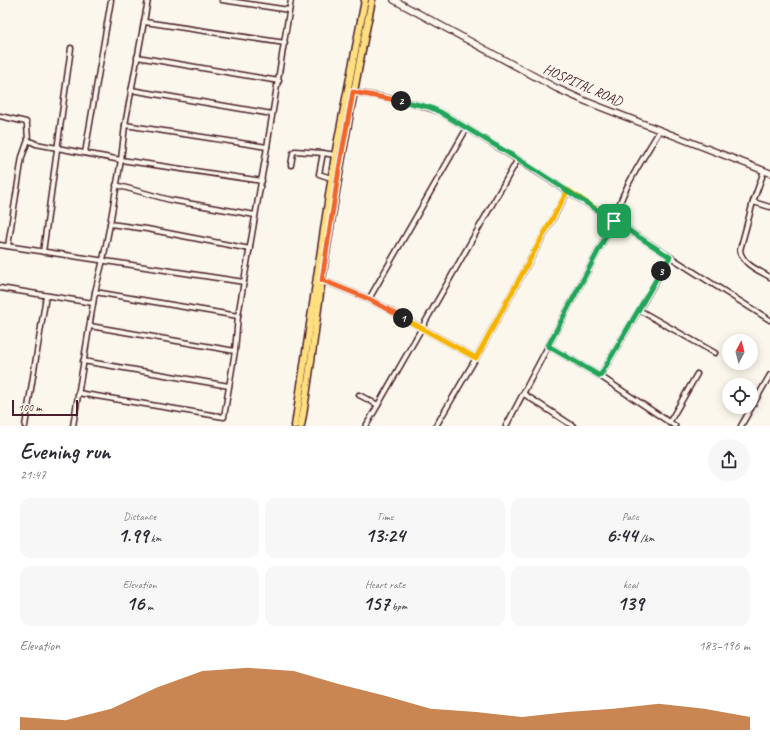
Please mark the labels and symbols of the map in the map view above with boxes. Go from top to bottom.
street label: HOSPITAL ROAD [541,60,627,111]
pin: 2 [391,91,411,111]
pin [597,204,631,238]
pin: 3 [651,261,671,281]
pin: 1 [393,308,413,328]
north arrow [722,334,758,370]
scale bar [12,398,78,417]

